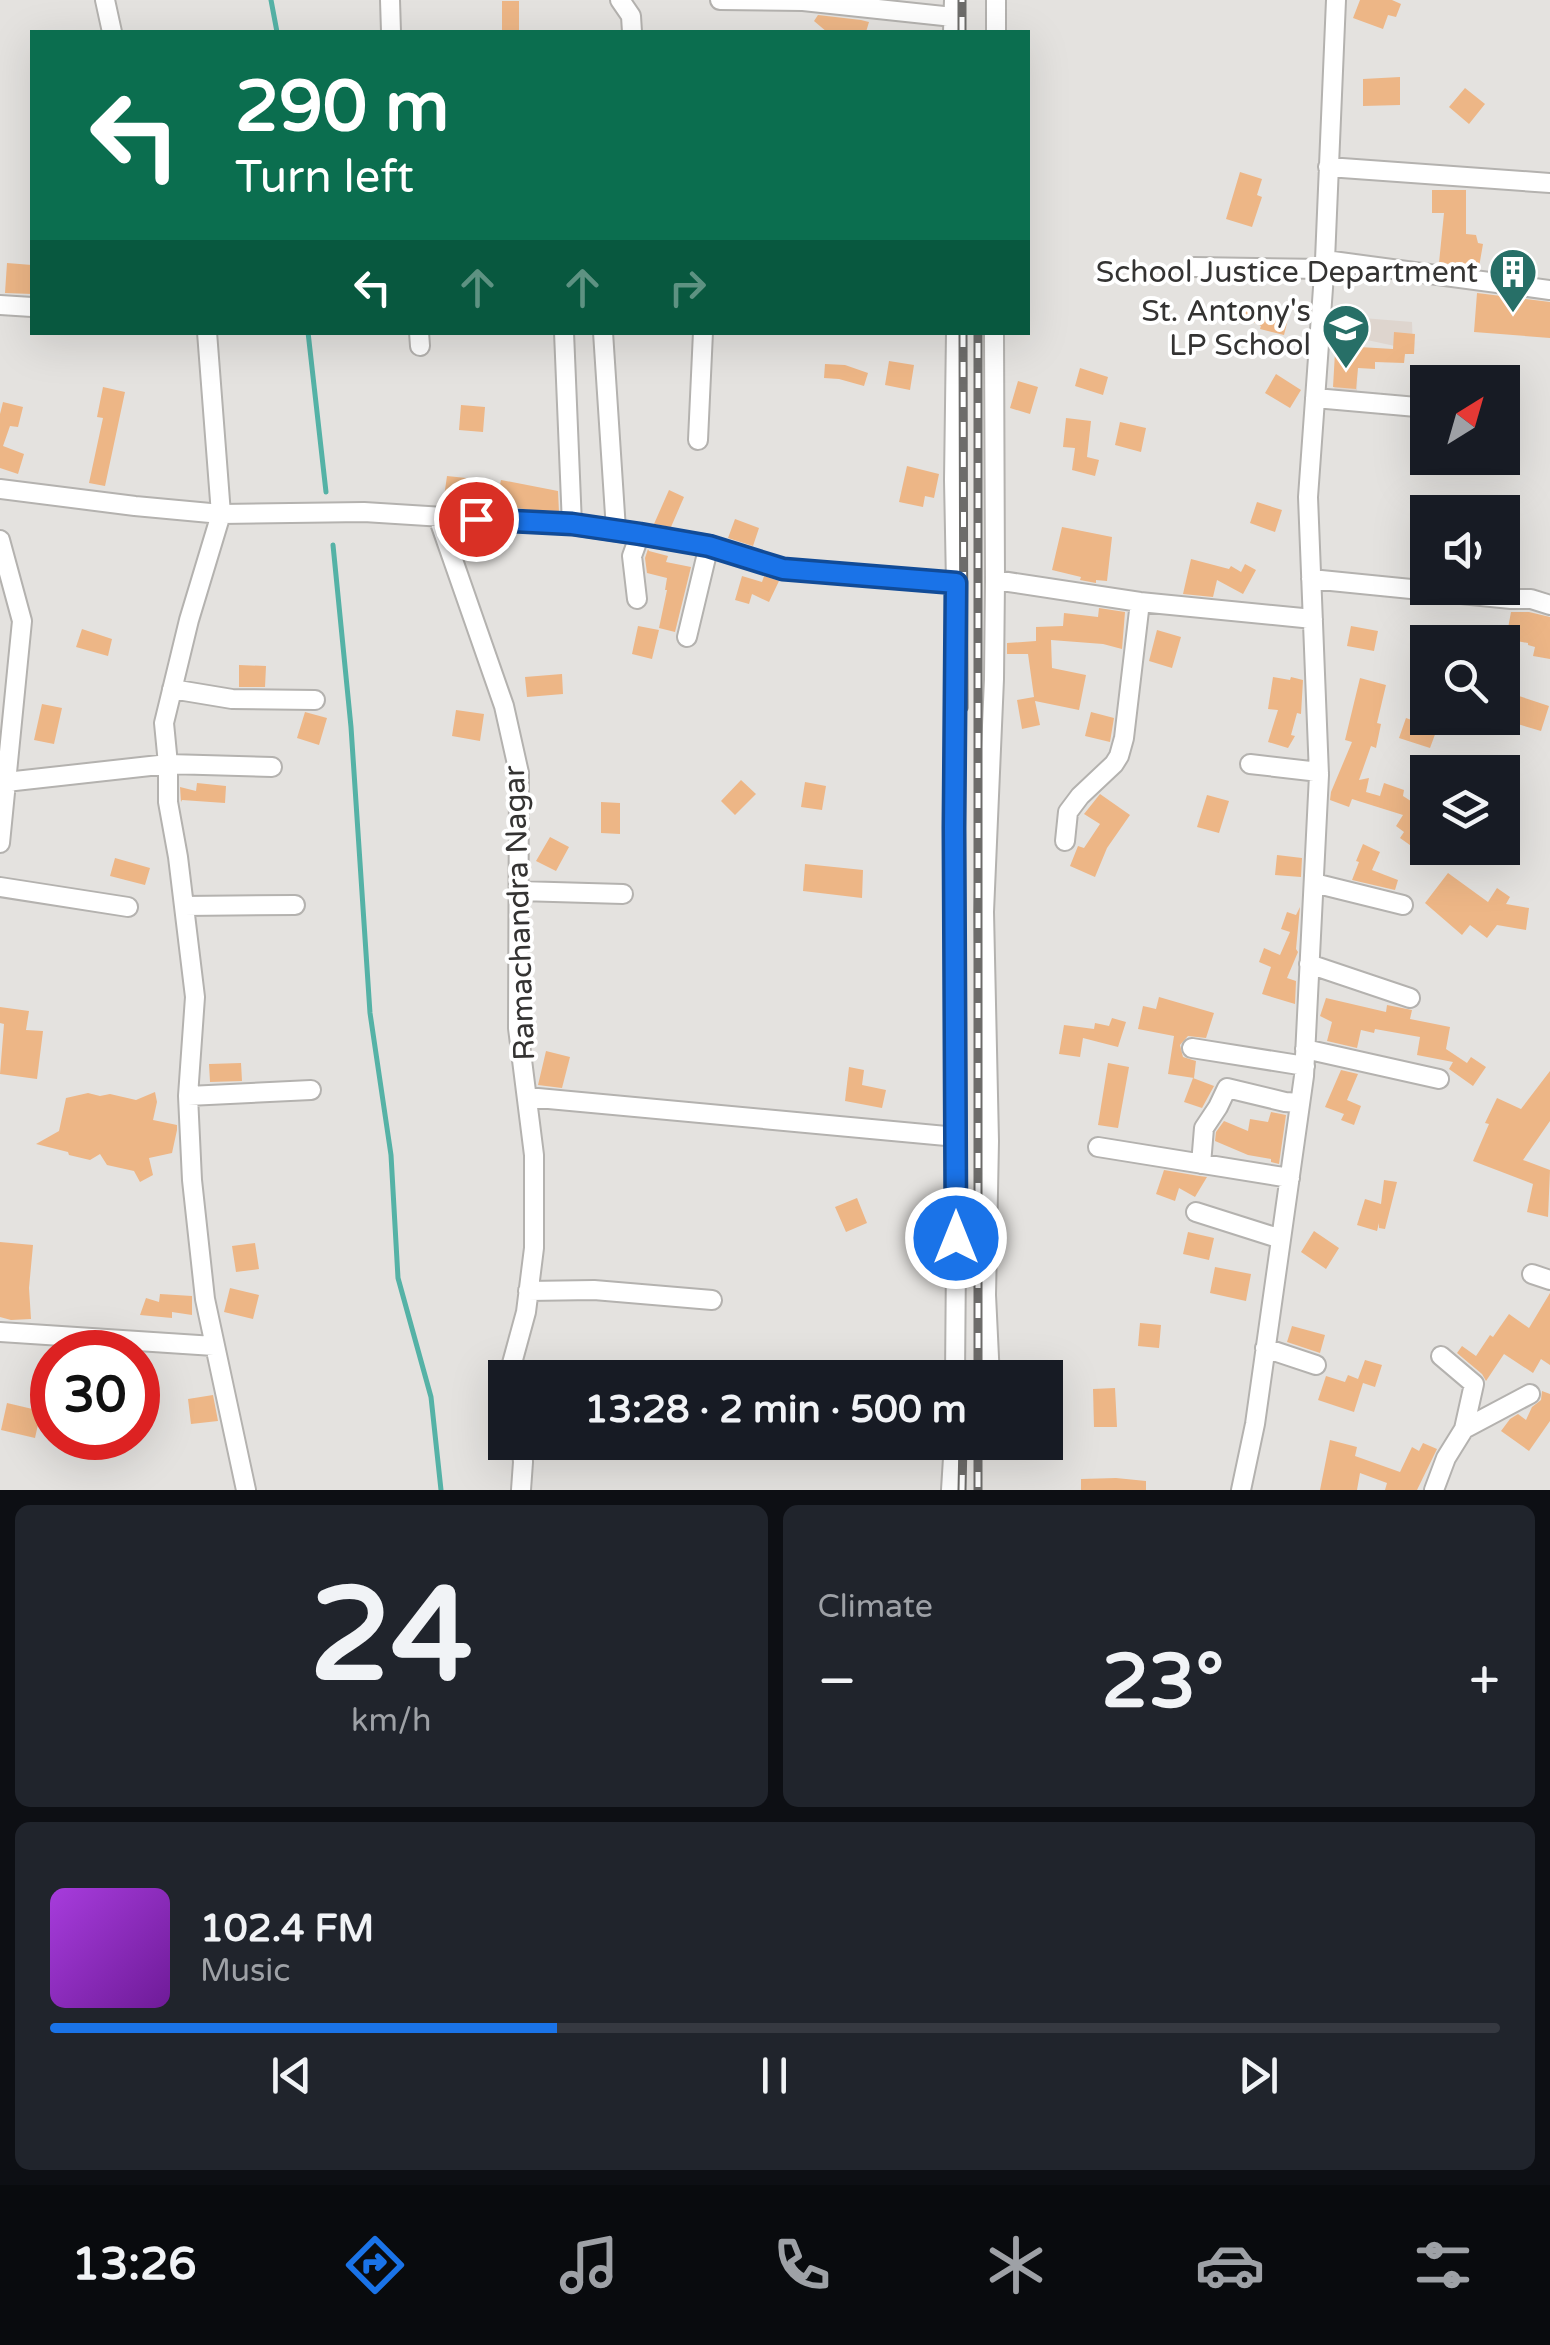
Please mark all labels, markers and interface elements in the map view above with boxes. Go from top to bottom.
text: 290 m [235,66,449,150]
icon: left [70,70,200,200]
text: Turn left [235,151,414,205]
building icon: School Justice Department [1487,246,1539,314]
place label: School Justice Department [1096,254,1478,291]
icon: left [345,260,400,315]
icon: ahead [450,260,505,315]
icon: ahead [555,260,610,315]
icon: right [660,260,715,315]
place label: St. Antony's LP School [1141,293,1311,364]
school or university icon: St. Antony's LP School [1320,302,1372,370]
north arrow [1410,365,1520,475]
map controls [1410,365,1520,865]
pin [434,477,519,562]
icon: arrive [449,492,504,547]
button: sound [1410,495,1520,605]
button: search [1410,625,1520,735]
button: layers [1410,755,1520,865]
street label: Ramachandra Nagar [496,764,543,1061]
position arrow [904,1186,1008,1290]
speed limit sign: 30 [30,1330,160,1460]
text: 13:28 · 2 min · 500 m [584,1387,967,1433]
text: 24 [310,1559,473,1715]
text: Climate [818,1588,933,1626]
text: 23° [1102,1637,1224,1727]
text: − [818,1649,857,1715]
text: + [1469,1649,1500,1715]
text: km/h [351,1702,431,1740]
text: 102.4 FM [200,1906,374,1952]
text: Music [200,1952,290,1990]
icon: previous [264,2048,319,2103]
icon: pause [747,2048,802,2103]
icon: next [1231,2048,1286,2103]
icon: directions [340,2230,410,2300]
icon: music [554,2230,624,2300]
icon: phone [767,2230,837,2300]
icon: climate [981,2230,1051,2300]
icon: car [1195,2230,1265,2300]
icon: filters [1408,2230,1478,2300]
text: 13:26 [72,2238,197,2292]

